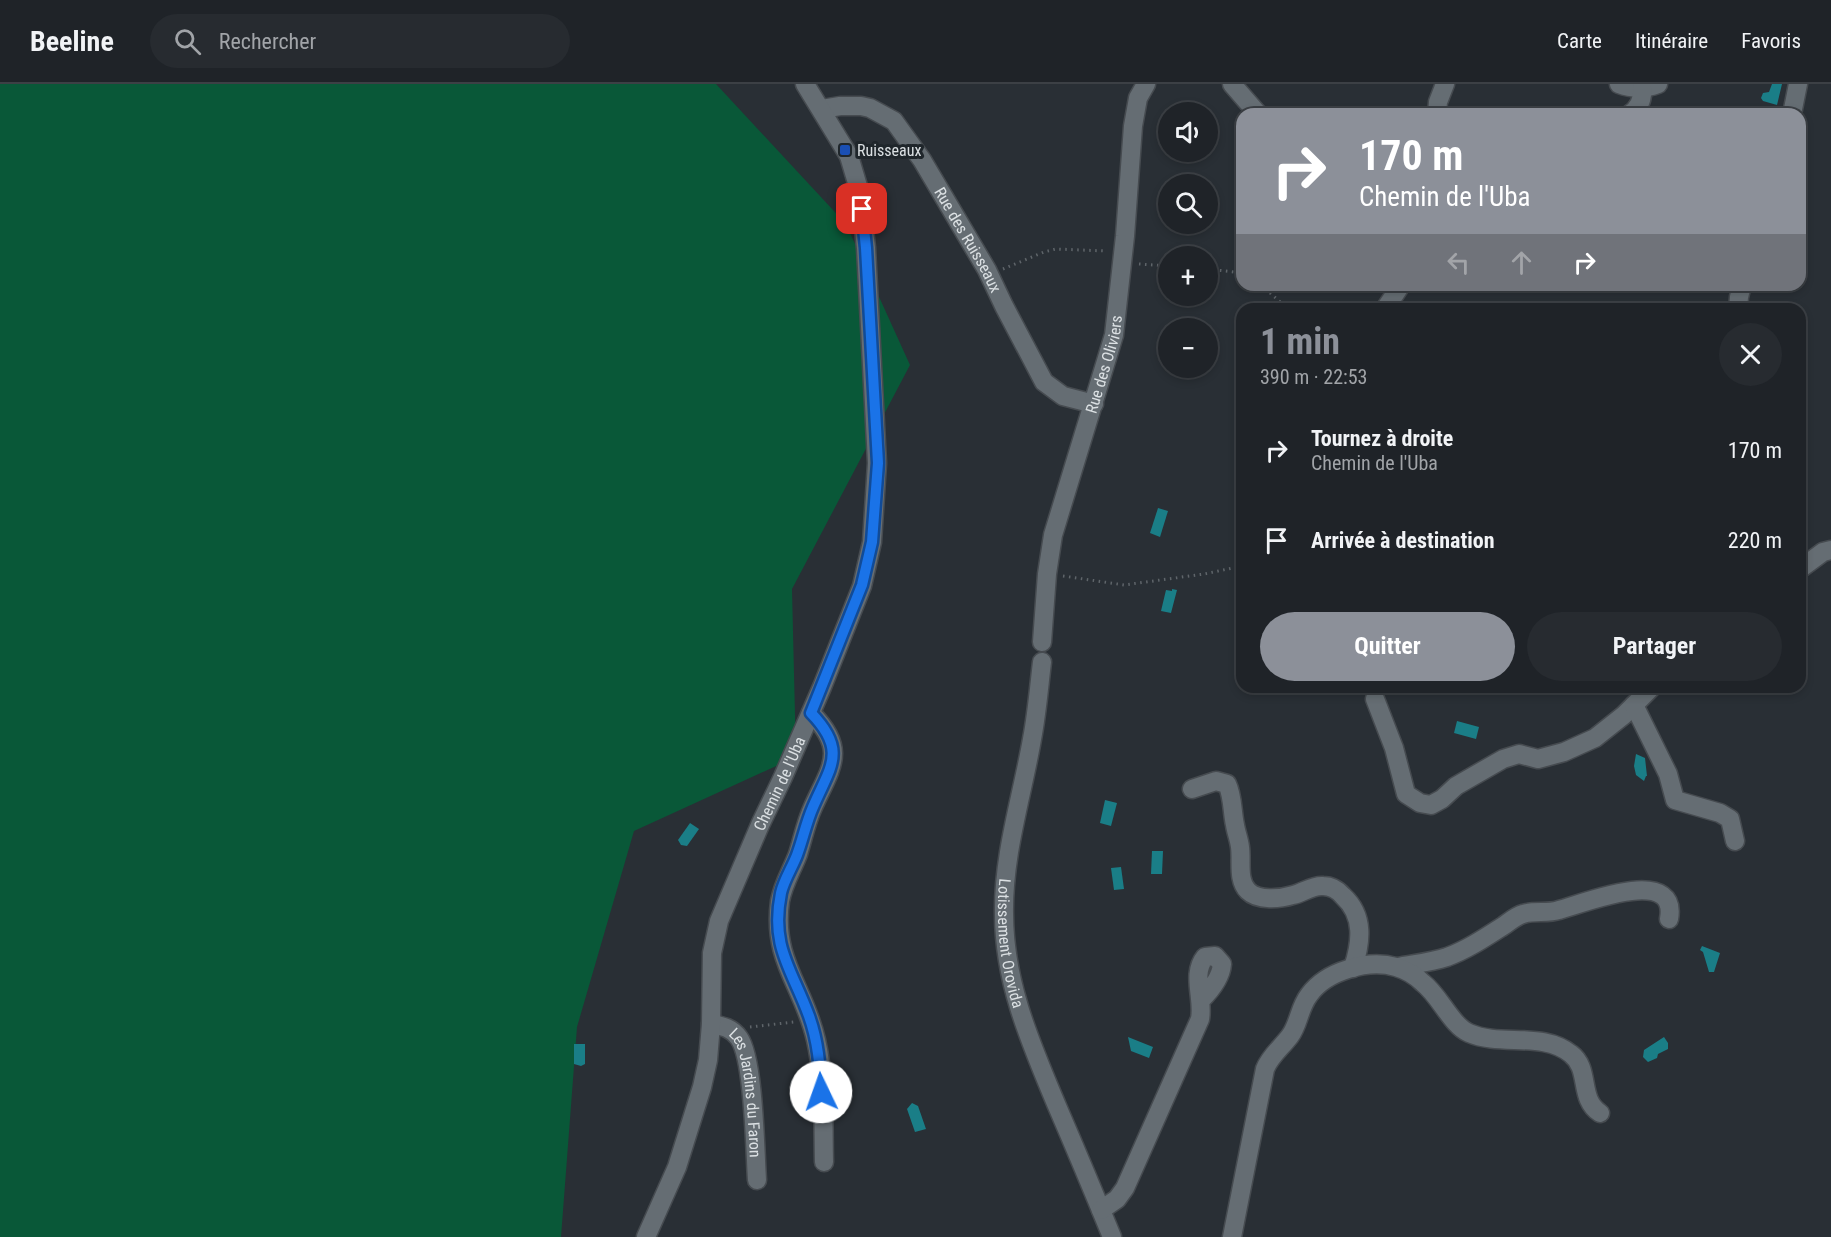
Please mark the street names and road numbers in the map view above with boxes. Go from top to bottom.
street label: Rue des Ruisseaux [931,184,1006,295]
street label: Rue des Oliviers [1081,314,1126,415]
street label: Chemin de l'Uba [749,734,809,833]
street label: Lotissement Orovida [994,878,1028,1010]
street label: Les Jardins du Faron [726,1024,765,1158]

